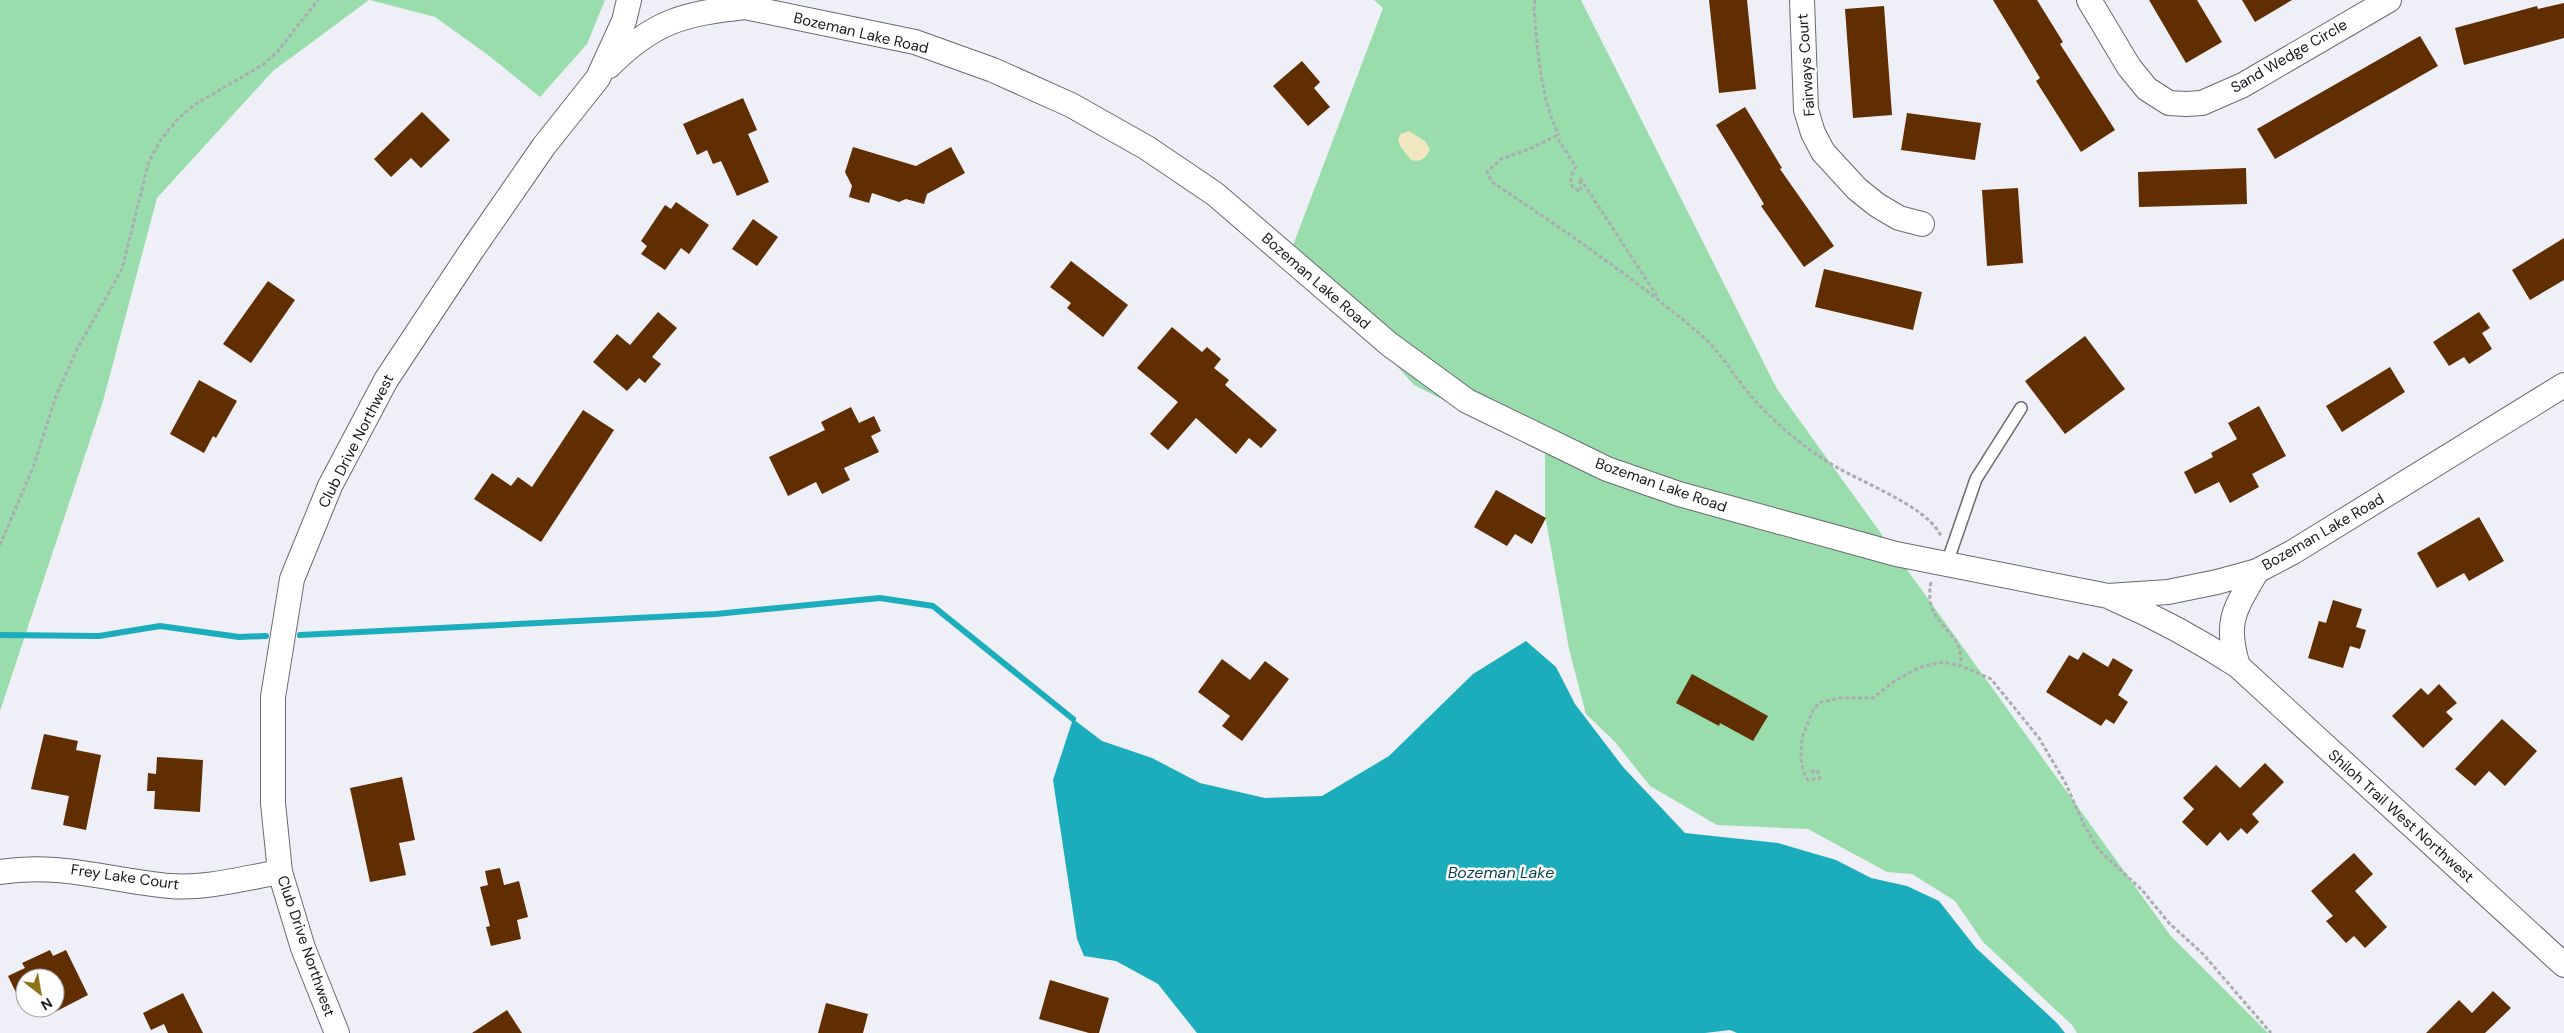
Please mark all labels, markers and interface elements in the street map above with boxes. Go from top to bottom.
street label: Bozeman Lake Road [792,8,930,58]
street label: Fairways Court [1792,13,1820,117]
street label: Sand Wedge Circle [2227,15,2351,97]
street label: Bozeman Lake Road [1257,228,1375,334]
street label: Club Drive Northwest [314,371,398,511]
street label: Bozeman Lake Road [1593,453,1729,517]
street label: Bozeman Lake Road [2258,489,2388,575]
street label: Shiloh Trail West Northwest [2324,745,2478,887]
street label: Frey Lake Court [70,860,181,895]
water label: Bozeman Lake [1448,862,1554,883]
street label: Club Drive Northwest [273,873,340,1019]
north arrow [15,968,65,1018]
text: N [38,994,56,1014]

